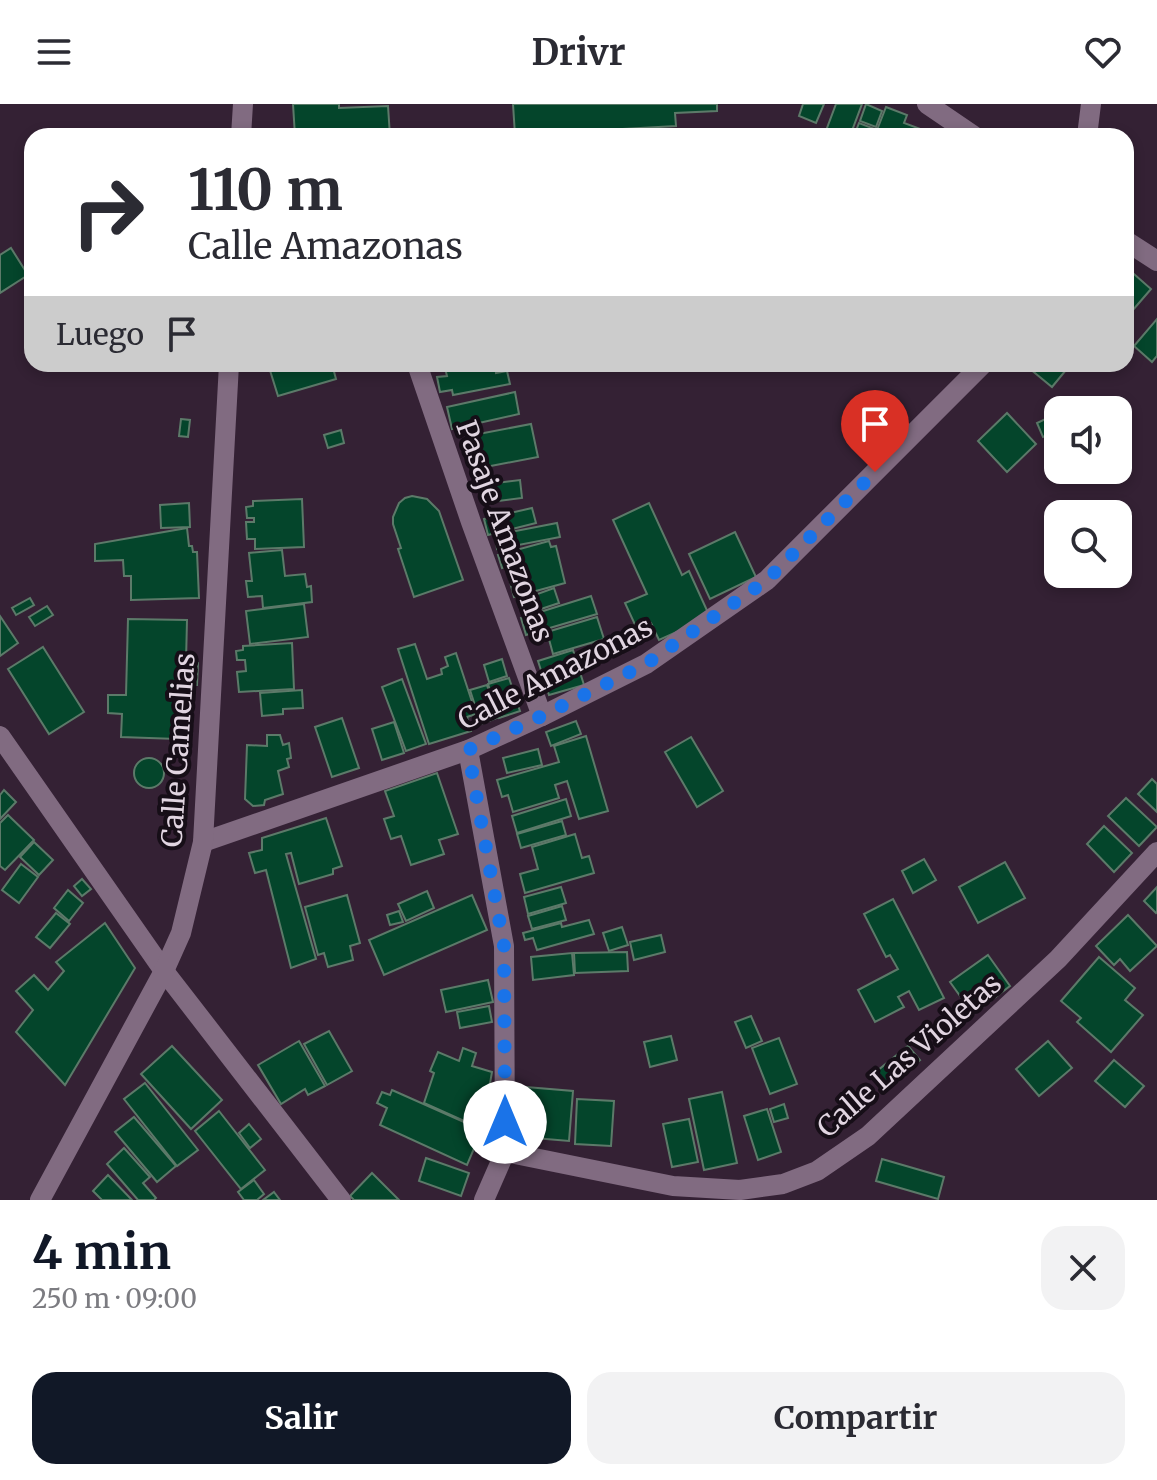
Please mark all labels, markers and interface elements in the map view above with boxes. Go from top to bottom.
icon: menu [32,30,76,74]
text: Drivr [532,30,625,75]
icon: heart [1081,30,1125,74]
text: 110 m [188,155,343,225]
icon: right [56,160,160,264]
text: Calle Amazonas [188,224,463,269]
icon: arrive [160,312,204,356]
text: Luego [56,315,144,353]
pin [841,390,909,472]
map controls [1044,396,1132,588]
button: sound [1044,396,1132,484]
icon: arrive [853,402,897,446]
street label: Pasaje Amazonas [448,415,562,647]
button: search [1044,500,1132,588]
street label: Calle Amazonas [452,608,658,738]
street label: Calle Camelias [153,652,203,848]
street label: Calle Las Violetas [809,965,1009,1145]
position arrow [463,1080,547,1164]
text: 4 min [32,1222,171,1282]
button: close [1041,1226,1125,1310]
text: 250 m · 09:00 [32,1282,197,1315]
button: Salir [32,1372,571,1464]
button: Compartir [587,1372,1125,1464]

